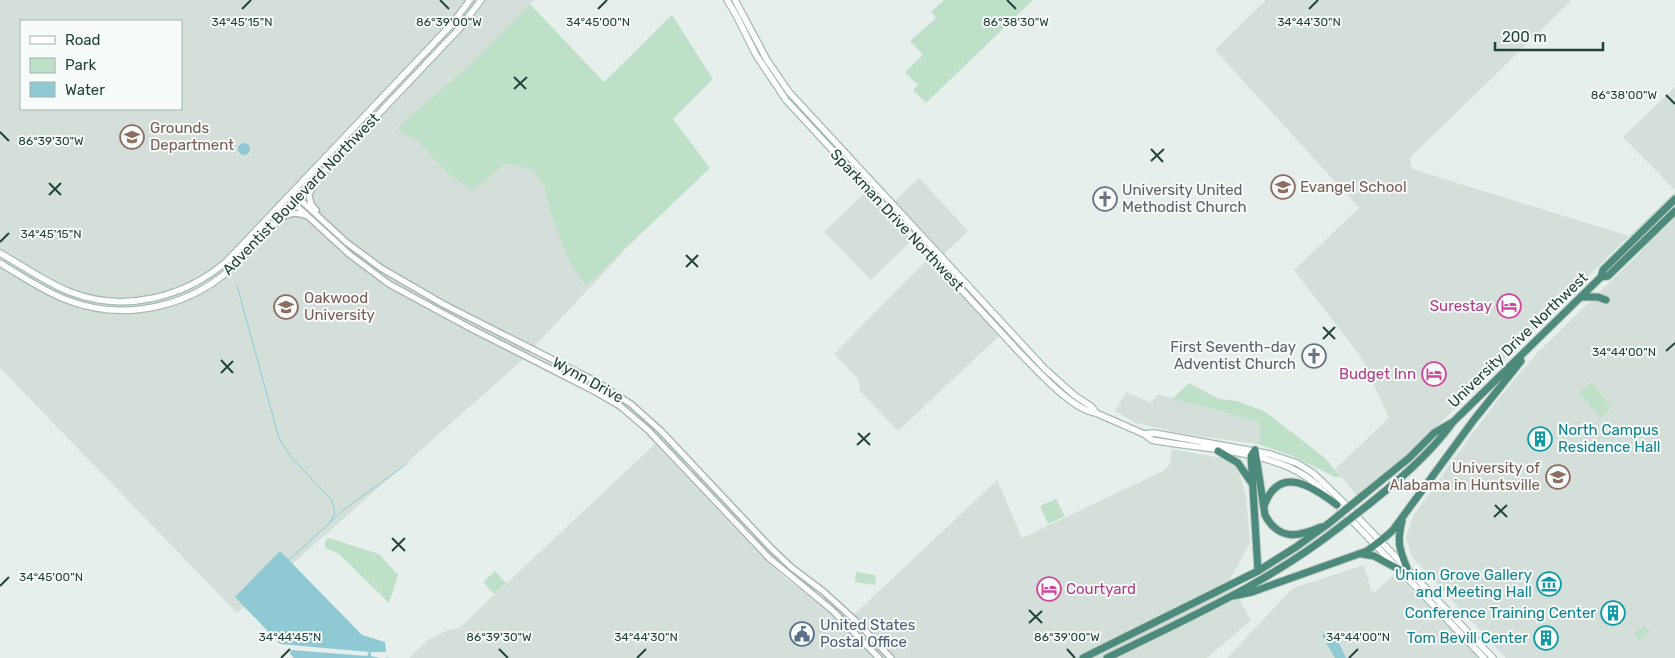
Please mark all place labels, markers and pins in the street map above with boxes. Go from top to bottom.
place label: Grounds Department [150,119,234,154]
school or university icon: Grounds Department [119,124,145,150]
school or university icon: Evangel School [1270,174,1296,200]
place label: Evangel School [1300,178,1407,196]
place label: University United Methodist Church [1122,181,1247,216]
church icon: University United Methodist Church [1092,186,1118,212]
place label: Oakwood University [304,289,375,324]
hotel icon: Surestay [1496,293,1522,319]
school or university icon: Oakwood University [273,294,299,320]
place label: Surestay [1430,297,1492,315]
place label: First Seventh-day Adventist Church [1170,338,1296,373]
church icon: First Seventh-day Adventist Church [1301,343,1327,369]
hotel icon: Budget Inn [1421,361,1447,387]
place label: Budget Inn [1339,365,1416,383]
place label: North Campus Residence Hall [1558,421,1660,456]
building icon: North Campus Residence Hall [1527,426,1553,452]
place label: University of Alabama in Huntsville [1390,459,1540,494]
school or university icon: University of Alabama in Huntsville [1545,464,1571,490]
place label: Union Grove Gallery and Meeting Hall [1395,566,1532,601]
museum icon: Union Grove Gallery and Meeting Hall [1536,571,1562,597]
hotel icon: Courtyard [1036,576,1062,602]
place label: Courtyard [1066,580,1136,598]
building icon: Conference Training Center [1600,600,1626,626]
place label: Conference Training Center [1405,604,1596,622]
place label: United States Postal Office [820,616,916,651]
public building icon: United States Postal Office [789,621,815,647]
building icon: Tom Bevill Center [1533,625,1559,651]
place label: Tom Bevill Center [1407,629,1528,647]

